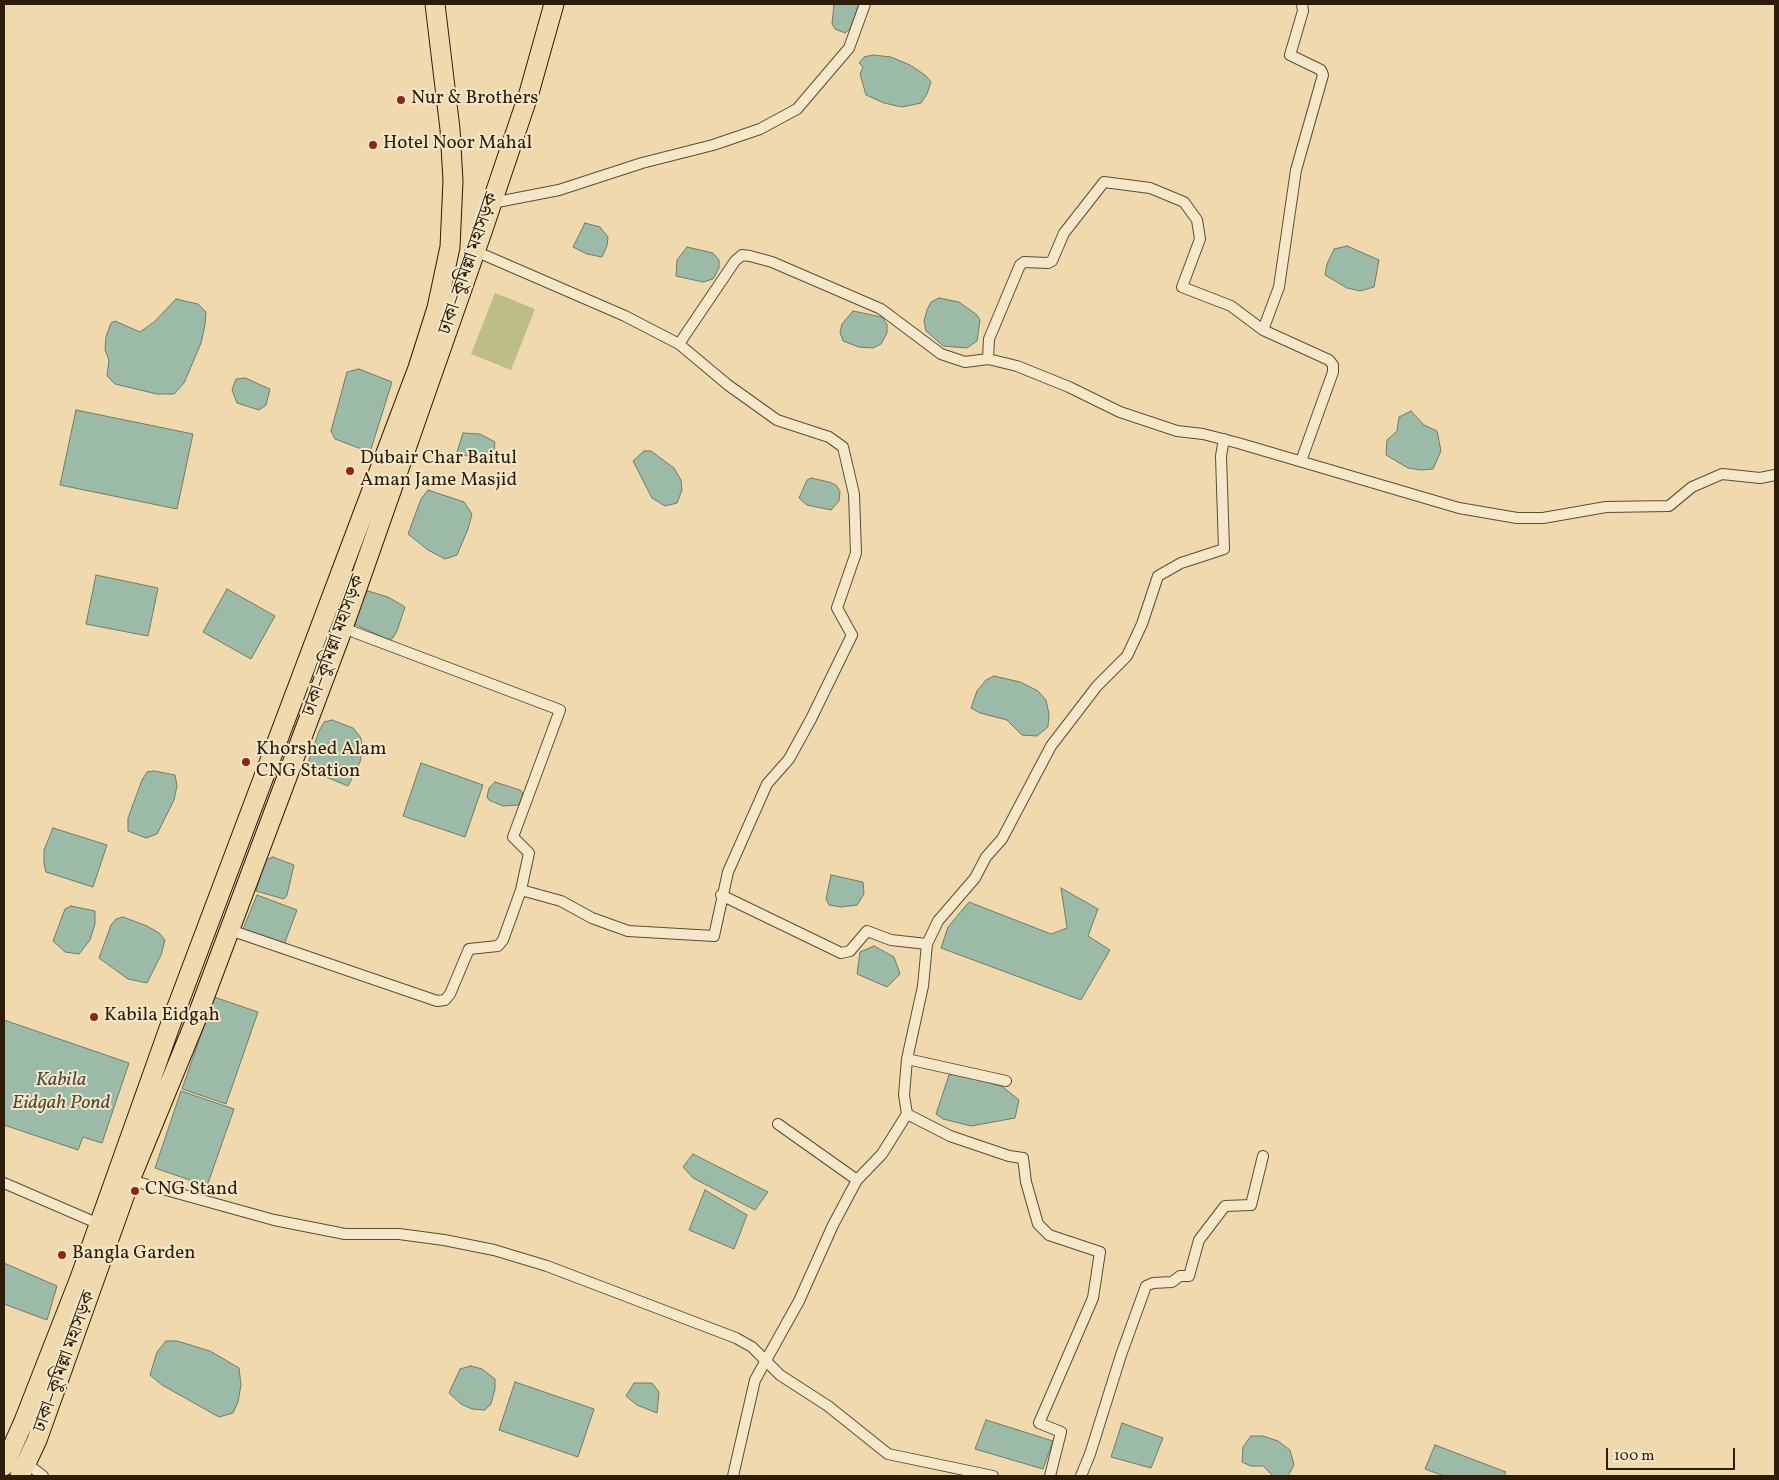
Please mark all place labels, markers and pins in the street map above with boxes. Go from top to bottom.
place label: Nur & Brothers [411,89,538,111]
marker: Nur & Brothers [395,94,407,106]
place label: Hotel Noor Mahal [383,134,532,156]
marker: Hotel Noor Mahal [367,139,379,151]
place label: Dubair Char Baitul Aman Jame Masjid [360,449,517,493]
marker: Dubair Char Baitul Aman Jame Masjid [344,465,356,477]
place label: Khorshed Alam CNG Station [256,740,387,784]
marker: Khorshed Alam CNG Station [240,756,252,768]
place label: Kabila Eidgah [104,1006,220,1028]
marker: Kabila Eidgah [88,1011,100,1023]
place label: CNG Stand [145,1180,238,1202]
marker: CNG Stand [129,1185,141,1197]
place label: Bangla Garden [72,1244,196,1266]
marker: Bangla Garden [56,1249,68,1261]

